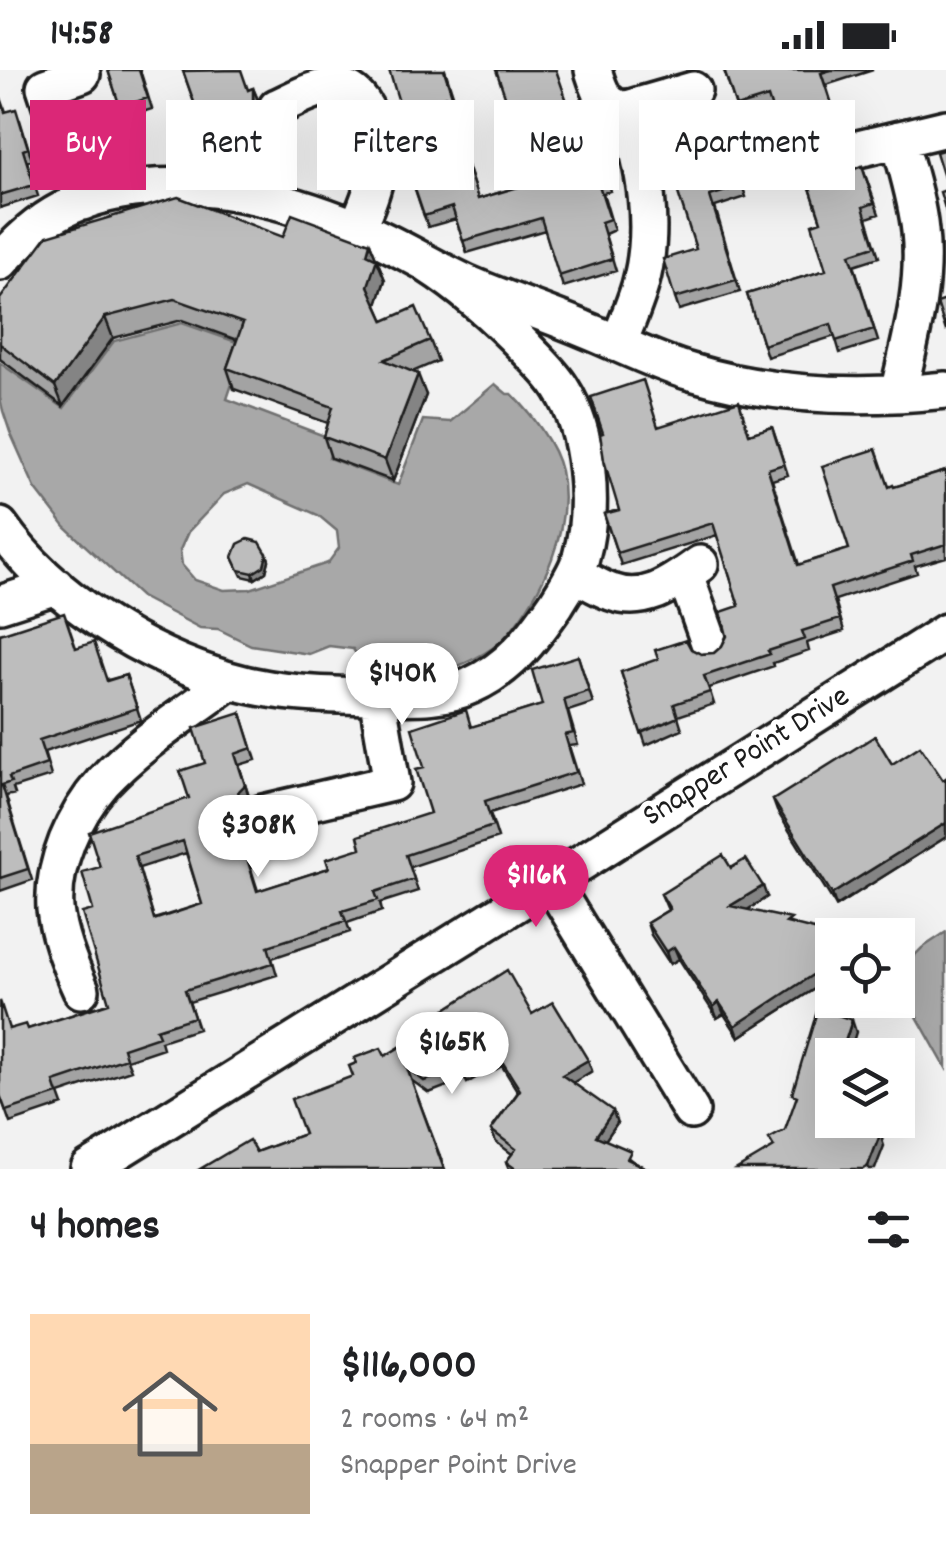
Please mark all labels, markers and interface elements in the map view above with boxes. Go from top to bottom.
text: 14:58 [50,8,113,63]
chip: Buy [30,100,146,190]
chip: Rent [166,100,297,190]
chip: Filters [317,100,474,190]
chip: New [494,100,619,190]
chip: Apartment [639,100,855,190]
pin: $140K [332,643,472,728]
text: $140K [368,652,436,698]
street label: Snapper Point Drive [634,676,860,840]
pin: $308K [188,795,328,880]
text: $308K [220,804,296,850]
pin: $116K [466,845,606,930]
text: $116K [506,854,566,900]
map controls [815,918,915,1138]
button: locate [815,918,915,1018]
pin: $165K [382,1012,522,1097]
text: $165K [418,1021,486,1067]
button: layers [815,1038,915,1138]
text: 4 homes [30,1199,160,1259]
icon: filters [861,1202,916,1257]
text: $116,000 [340,1338,477,1398]
icon: home [110,1354,230,1474]
text: 2 rooms · 64 m² [340,1398,529,1444]
text: Snapper Point Drive [340,1444,577,1490]

